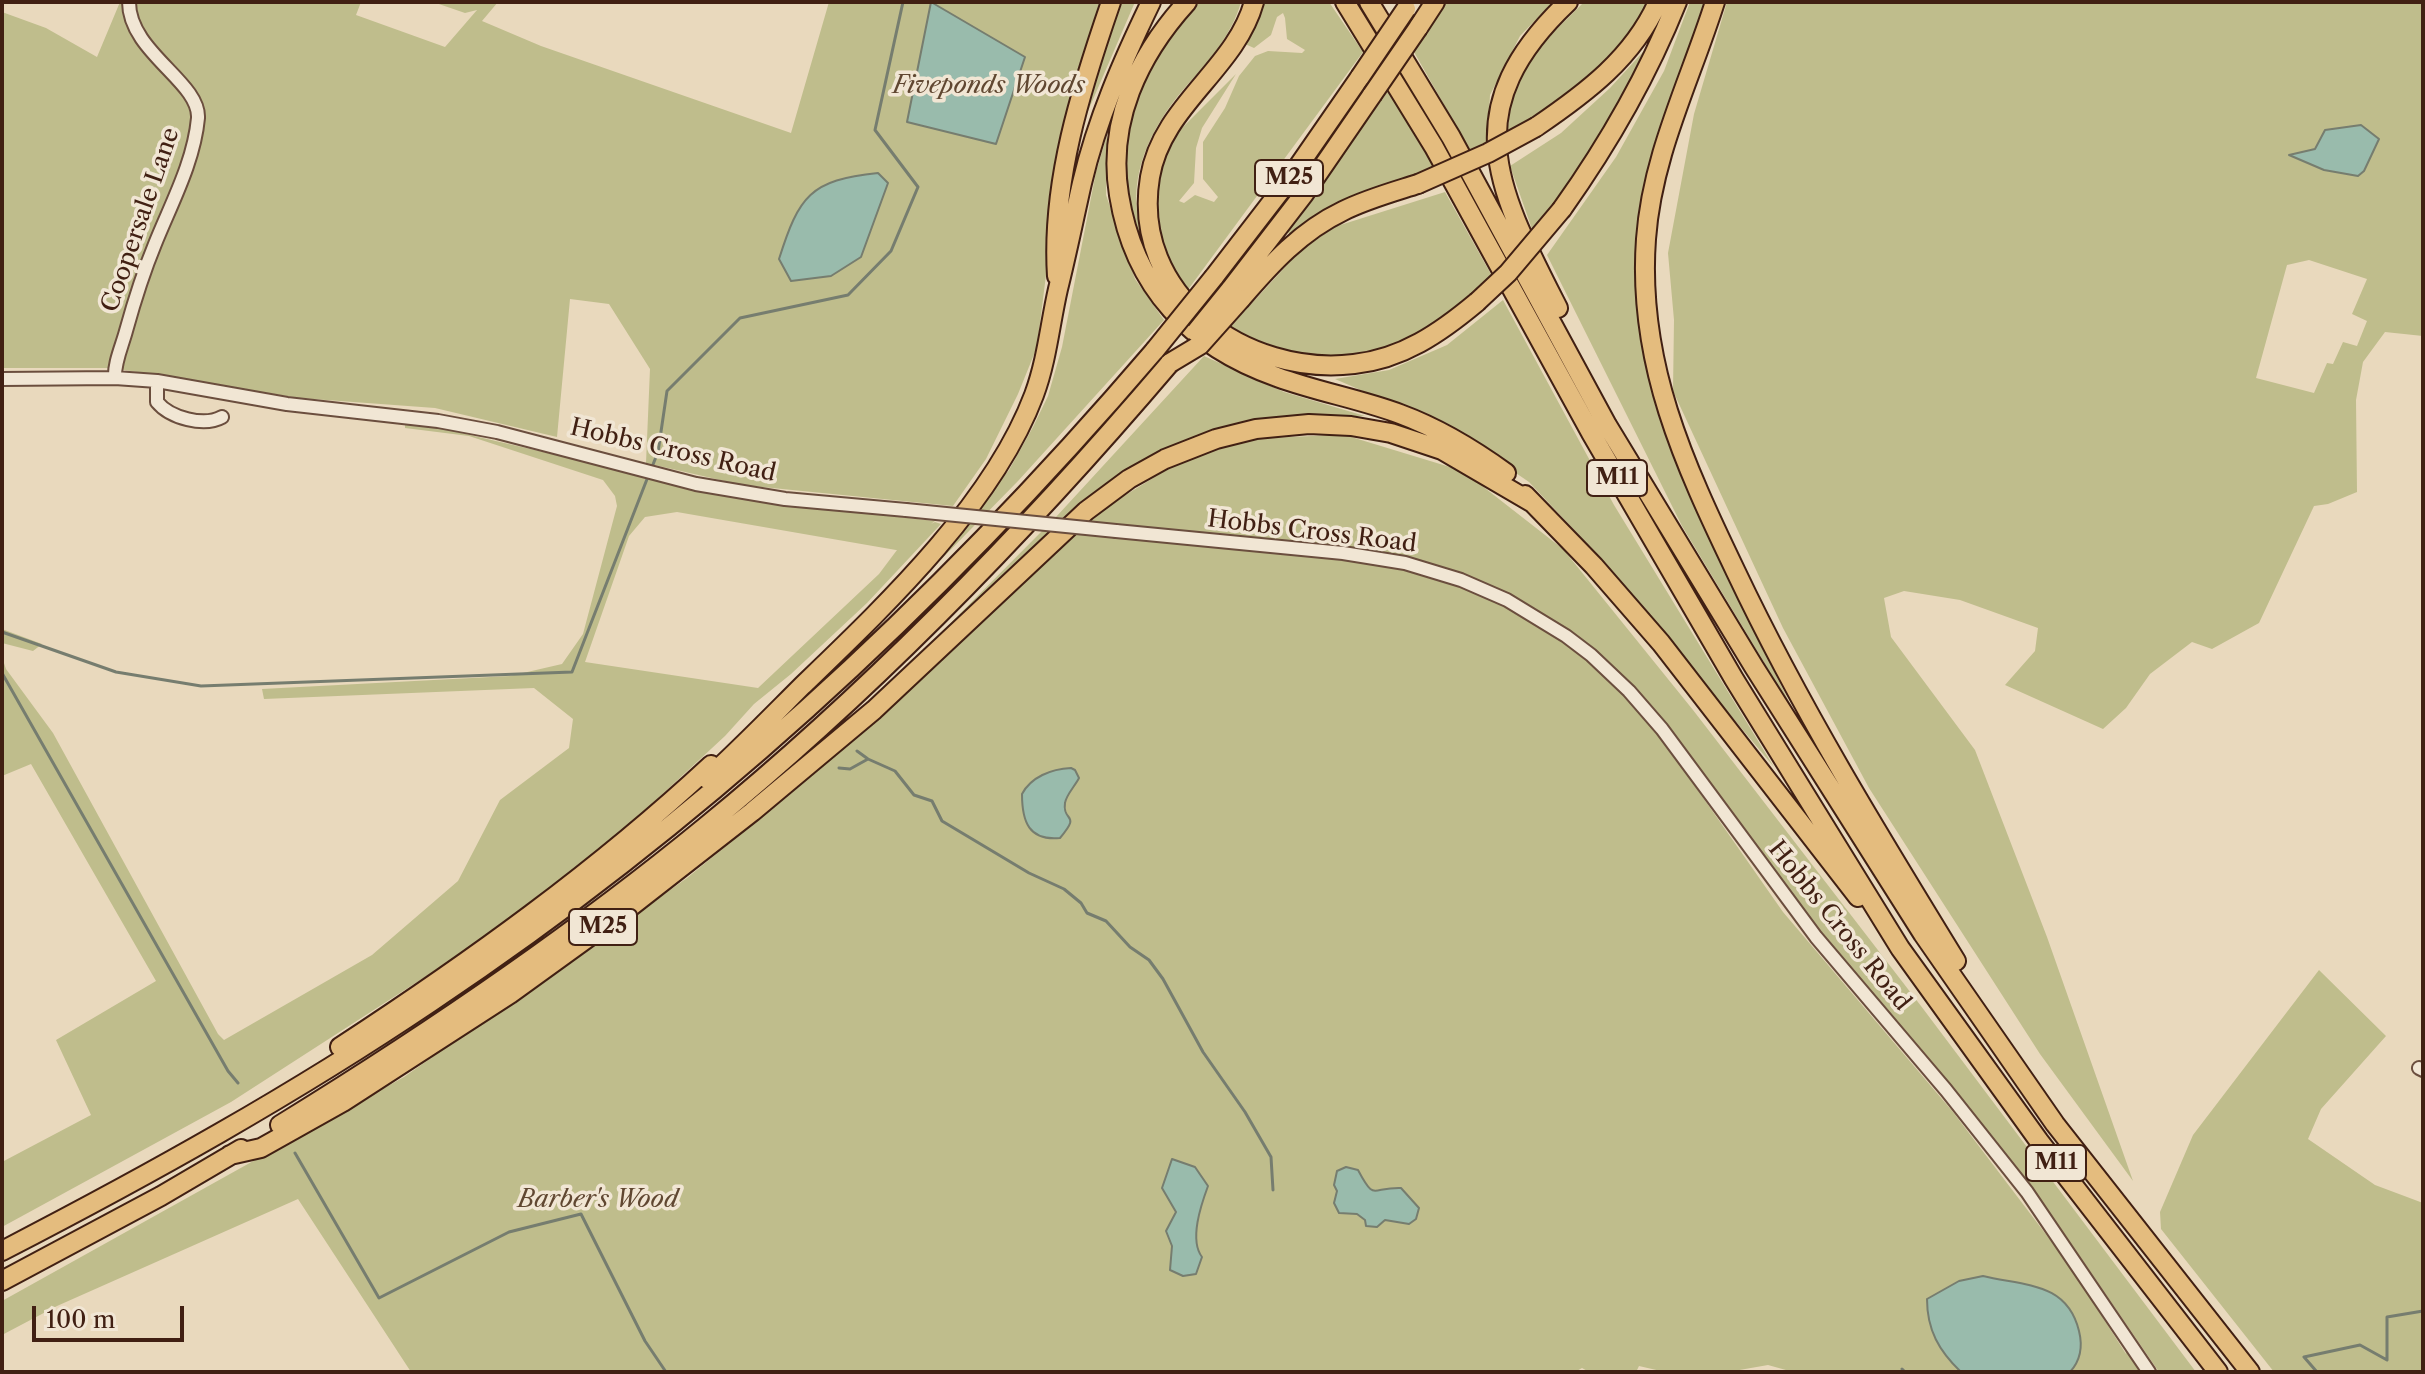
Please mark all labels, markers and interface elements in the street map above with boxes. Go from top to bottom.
park label: Fiveponds Woods [893,72,1085,100]
street label: Coopersale Lane [96,124,186,316]
road number: M25 [1255,160,1323,196]
street label: Hobbs Cross Road [567,413,779,489]
road number: M11 [1587,460,1647,496]
street label: Hobbs Cross Road [1206,505,1418,559]
street label: Hobbs Cross Road [1762,835,1916,1017]
road number: M25 [569,909,637,945]
road number: M11 [2026,1145,2086,1181]
park label: Barber's Wood [518,1186,678,1214]
scale bar [36,1290,188,1340]
text: 100 m [46,1305,115,1334]

